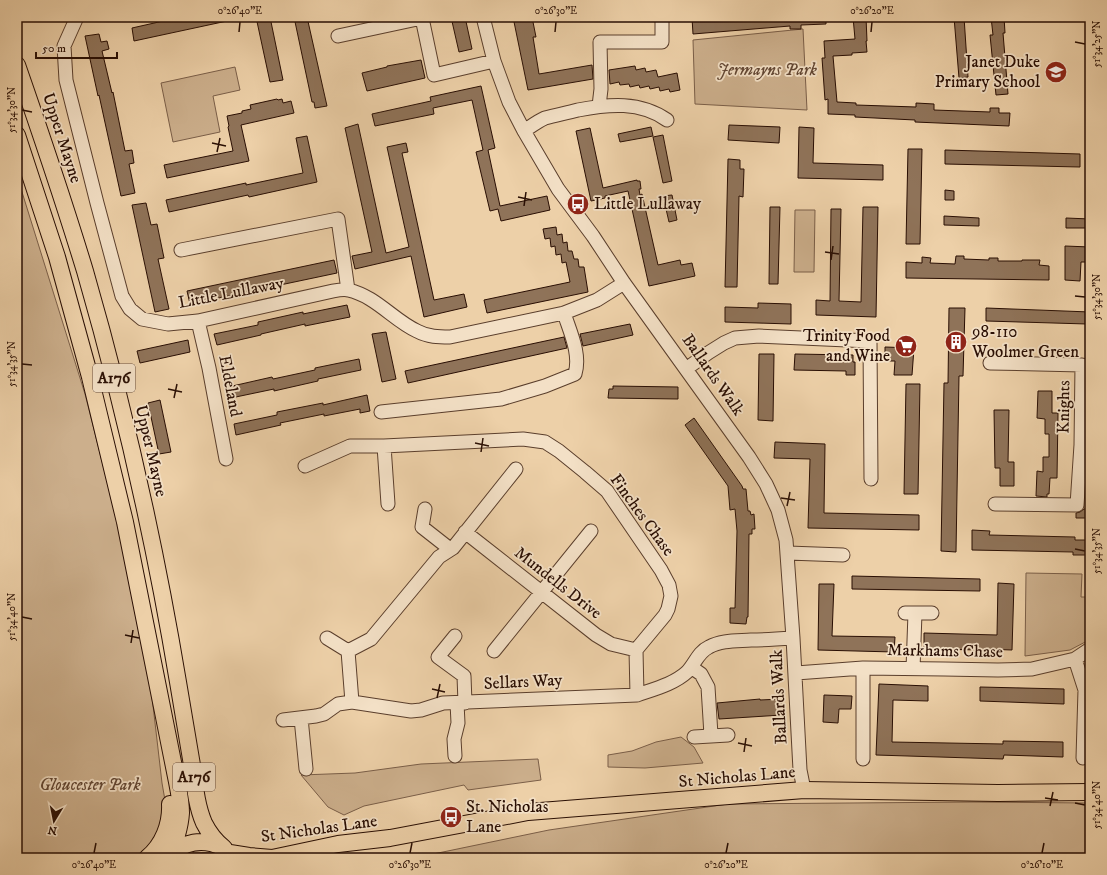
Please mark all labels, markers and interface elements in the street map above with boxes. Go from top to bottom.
text: 0°26'40"E [218,5,262,17]
text: 0°26'30"E [535,5,577,17]
text: 0°26'20"E [850,5,894,17]
text: 51°34'25"N [1091,21,1103,67]
scale bar [36,34,117,60]
text: 50 m [42,41,66,56]
place label: Janet Duke Primary School [935,51,1040,93]
park label: Jermayns Park [717,59,818,81]
school or university icon: Janet Duke Primary School [1043,59,1069,85]
text: 51°34'30"N [6,87,18,133]
street label: Upper Mayne [37,90,87,186]
bus stop icon: Little Lullaway [565,191,591,217]
place label: Little Lullaway [594,193,702,215]
street label: Little Lullaway [176,272,287,314]
text: 51°34'30"N [1091,274,1103,320]
place label: 98-110 Woolmer Green [971,321,1079,363]
place label: Trinity Food and Wine [803,325,891,367]
building icon: 98-110 Woolmer Green [943,329,969,355]
street label: Ballards Walk [677,330,750,421]
supermarket icon: Trinity Food and Wine [893,333,919,359]
text: 51°34'35"N [6,341,18,387]
street label: Eldeland [213,353,247,419]
road number: A176 [93,364,135,392]
street label: Knights [1053,380,1075,434]
street label: Upper Mayne [130,403,172,499]
street label: Finches Chase [605,470,679,560]
text: 51°34'35"N [1091,528,1103,574]
street label: Mundells Drive [510,542,606,624]
text: 51°34'40"N [6,593,18,641]
street label: Markhams Chase [887,639,1003,663]
street label: Ballards Walk [766,649,792,745]
street label: Sellars Way [483,669,564,695]
street label: St Nicholas Lane [678,761,796,793]
road number: A176 [173,763,215,791]
park label: Gloucester Park [39,774,141,796]
text: 51°34'40"N [1091,781,1103,829]
place label: St. Nicholas Lane [466,796,549,838]
north arrow [34,801,74,841]
bus stop icon: St. Nicholas Lane [438,804,464,830]
street label: St Nicholas Lane [259,810,379,848]
text: N [47,822,58,838]
text: 0°26'40"E [72,859,116,871]
text: 0°26'30"E [389,859,431,871]
text: 0°26'20"E [704,859,748,871]
text: 0°26'10"E [1021,859,1063,871]

